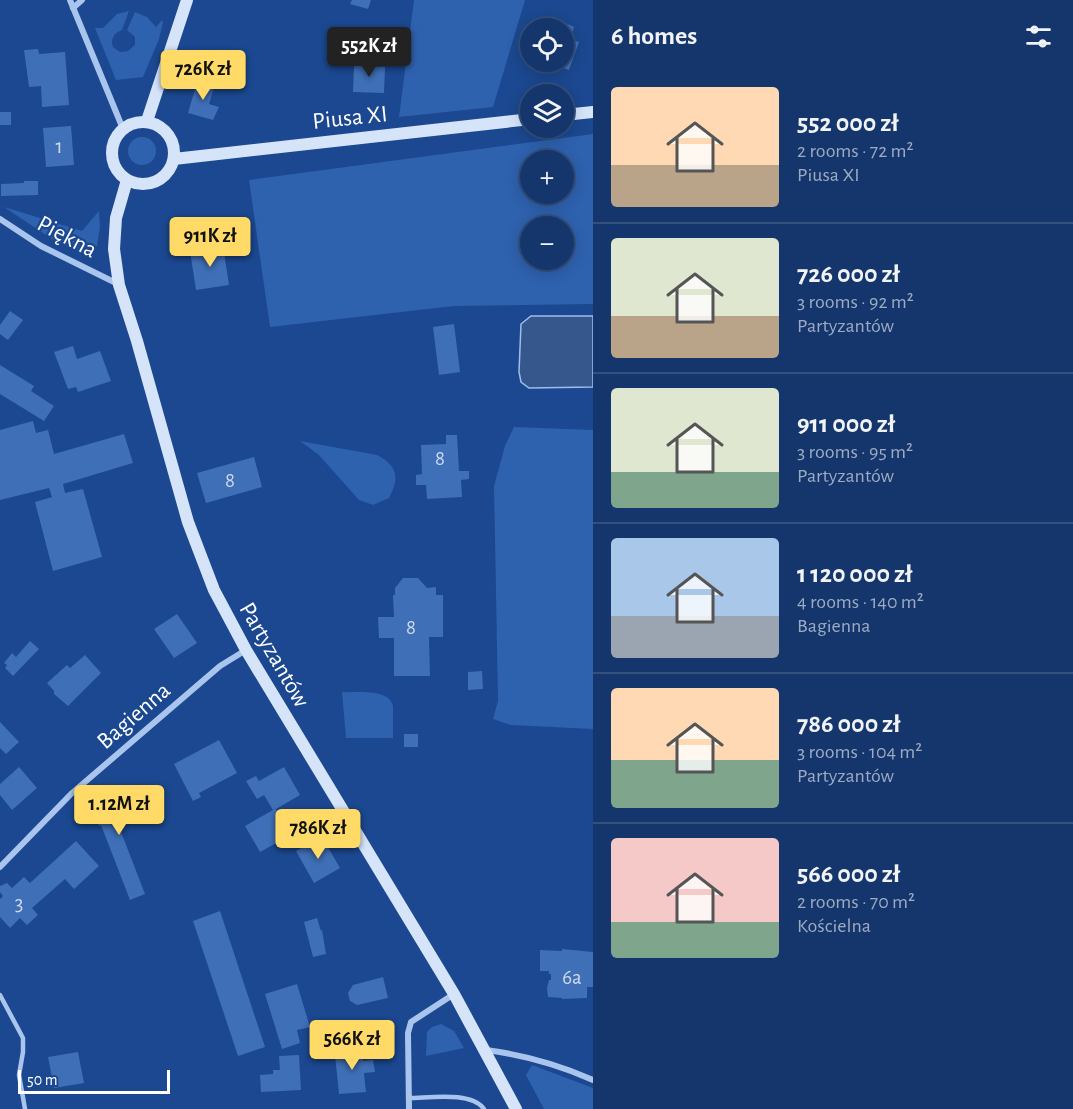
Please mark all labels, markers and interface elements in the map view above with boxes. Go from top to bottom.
map controls [520,18,574,270]
button: locate [520,18,574,72]
icon: filters [1022,20,1055,53]
text: 6 homes [611,23,697,49]
pin: 552K zł [314,27,424,78]
text: 552K zł [341,36,397,56]
pin: 726K zł [148,50,258,101]
text: 726K zł [175,59,231,79]
button: layers [520,84,574,138]
street label: Piusa XI [311,102,389,134]
text: 552 000 zł [797,110,899,136]
icon: home [659,111,731,183]
house number: 1 [55,136,63,157]
text: 2 rooms · 72 m² [797,141,914,161]
button: + [520,150,574,204]
text: Piusa XI [797,165,860,185]
street label: Piękna [33,211,101,263]
button: − [520,216,574,270]
pin: 911K zł [155,217,265,268]
text: 911K zł [184,226,237,246]
text: 726 000 zł [797,261,900,287]
icon: home [659,262,731,334]
text: 3 rooms · 92 m² [797,292,914,312]
text: Partyzantów [797,316,894,336]
text: 911 000 zł [797,411,895,437]
icon: home [659,412,731,484]
text: 3 rooms · 95 m² [797,442,913,462]
house number: 8 [435,448,445,469]
text: Partyzantów [797,466,894,486]
house number: 8 [225,470,235,491]
text: 1 120 000 zł [797,561,912,587]
icon: home [659,562,731,634]
text: 4 rooms · 140 m² [797,592,924,612]
street label: Partyzantów [234,599,314,711]
text: Bagienna [797,616,870,636]
house number: 8 [406,617,416,638]
street label: Bagienna [93,678,175,754]
text: 786 000 zł [797,711,901,737]
icon: home [659,712,731,784]
text: 3 rooms · 104 m² [797,742,922,762]
text: Partyzantów [797,766,894,786]
pin: 1.12M zł [57,785,181,836]
text: 1.12M zł [88,794,150,814]
pin: 786K zł [263,809,373,860]
text: 786K zł [289,818,347,838]
text: 566 000 zł [797,861,900,887]
icon: home [659,862,731,934]
text: 2 rooms · 70 m² [797,892,915,912]
house number: 3 [15,893,23,914]
text: Kościelna [797,916,871,936]
house number: 6a [562,967,582,988]
pin: 566K zł [297,1020,407,1071]
text: 566K zł [324,1029,380,1049]
scale bar [18,1067,170,1094]
text: 50 m [27,1072,58,1088]

